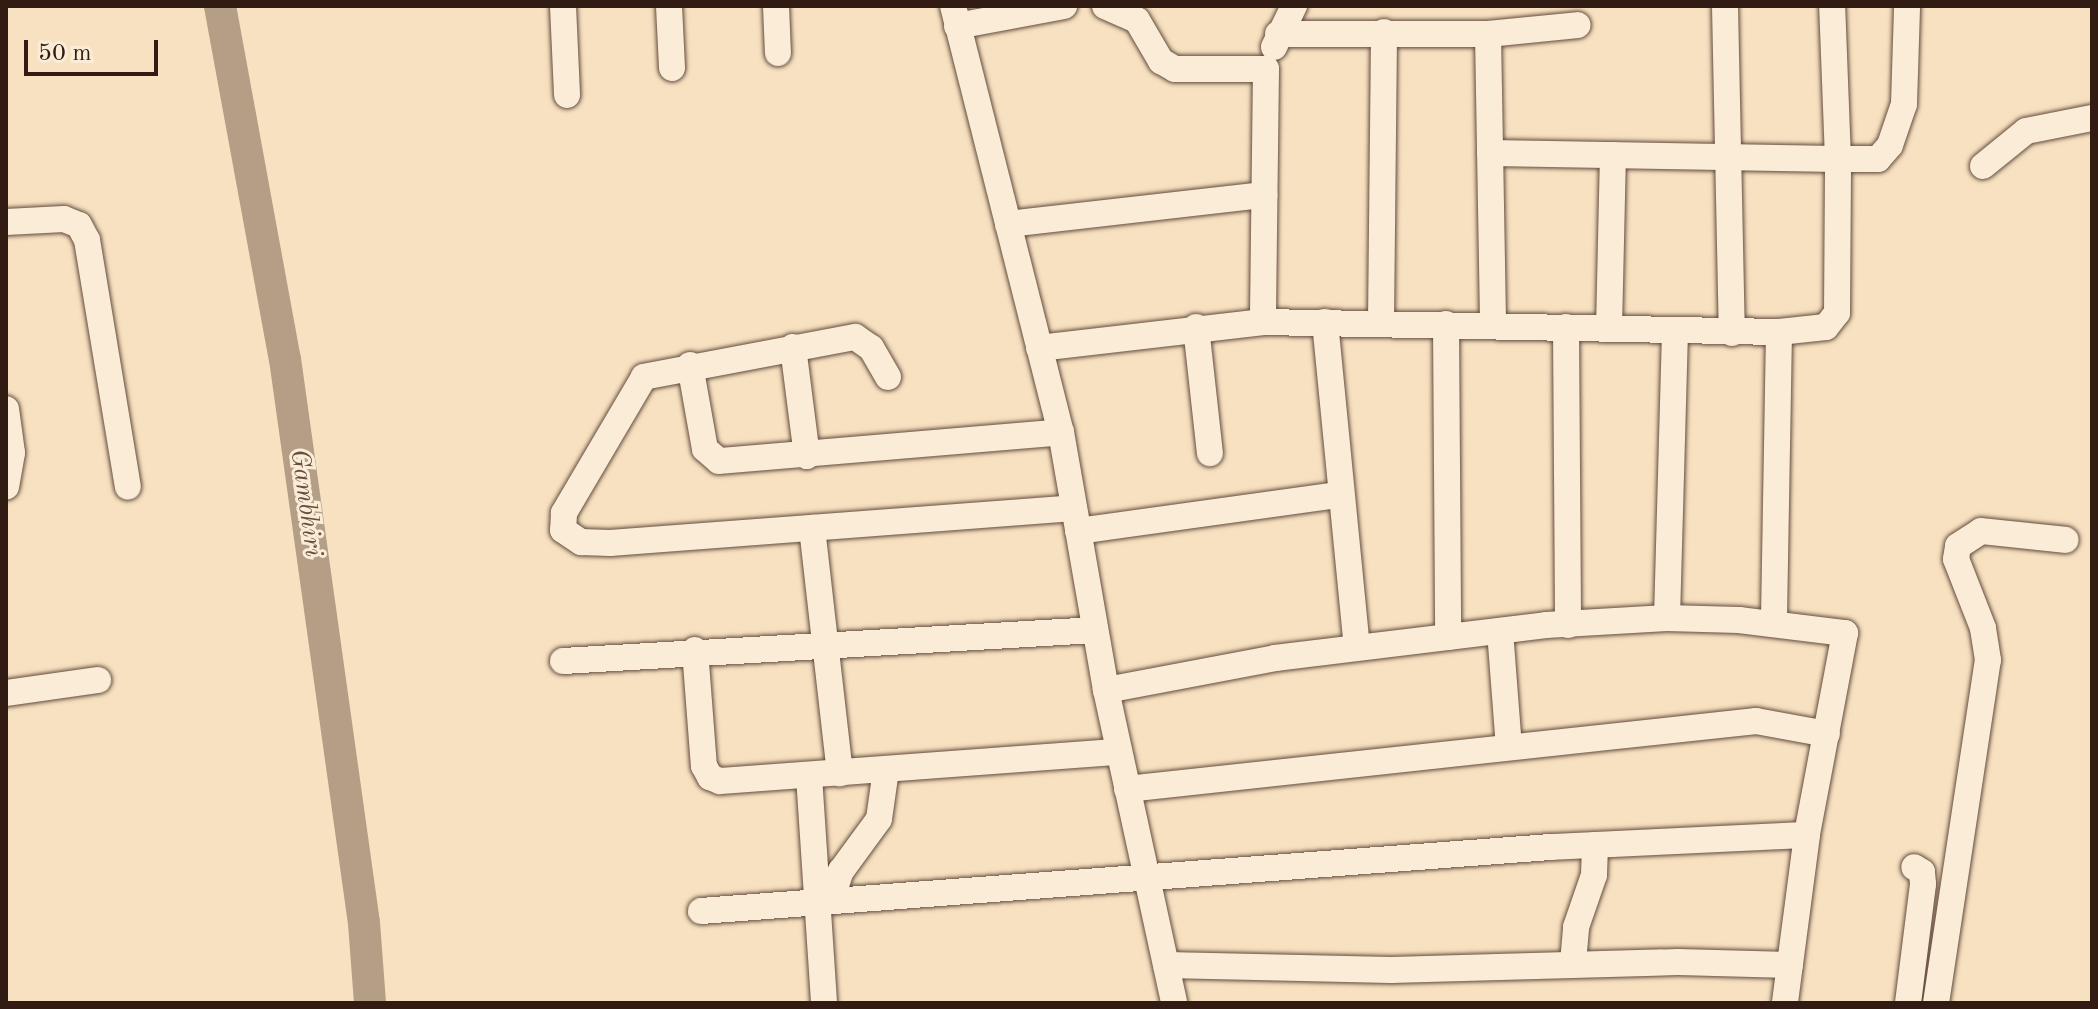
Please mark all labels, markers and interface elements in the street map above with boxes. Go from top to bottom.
scale bar [28,24,162,74]
text: 50 m [38,42,92,66]
water label: Gambhiri [282,447,328,559]

